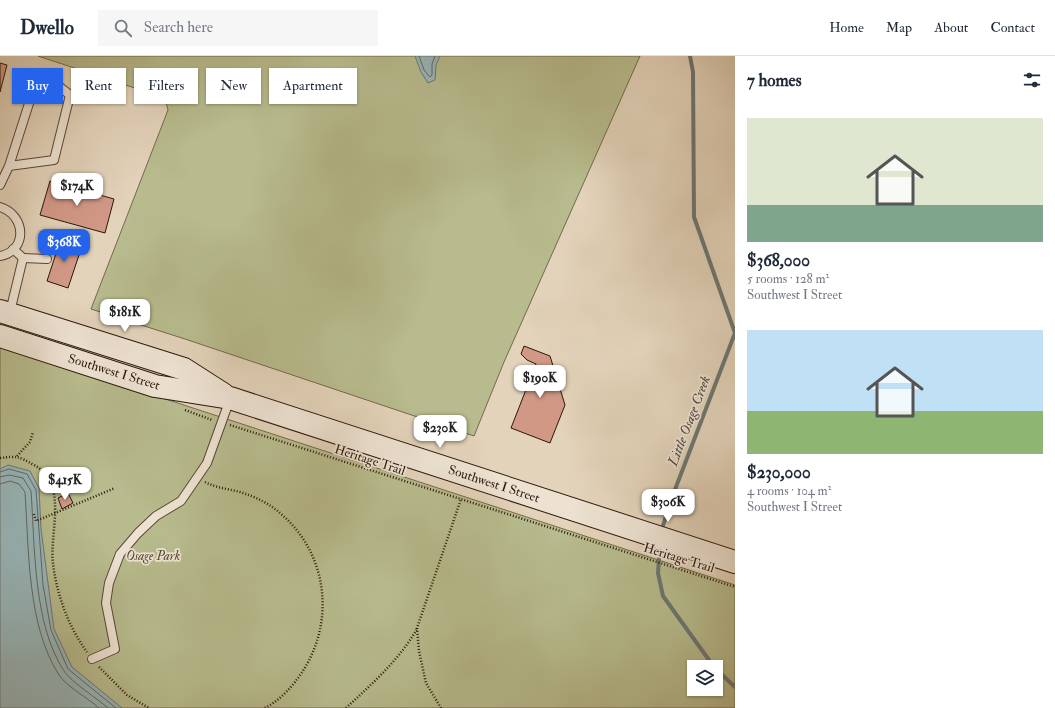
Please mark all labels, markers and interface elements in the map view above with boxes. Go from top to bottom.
search box [98,10,378,46]
text: Dwello [20,16,74,40]
icon: search [112,17,134,39]
text: Search here [144,18,213,37]
text: Home [829,19,864,36]
text: Map [886,19,912,36]
text: About [934,19,968,36]
text: Contact [990,19,1035,36]
chip: Buy [12,68,63,104]
chip: Rent [71,68,126,104]
chip: Filters [134,68,198,104]
chip: New [206,68,261,104]
chip: Apartment [269,68,357,104]
icon: filters [1021,69,1043,91]
text: 7 homes [747,70,802,91]
icon: home [859,144,931,216]
pin: $174K [49,173,105,207]
text: $174K [60,178,94,194]
pin: $368K [36,229,92,263]
text: $368K [47,234,81,250]
text: $368,000 [747,250,810,271]
text: 5 rooms · 128 m² [747,271,829,287]
text: Southwest I Street [747,287,842,303]
pin: $181K [97,299,153,333]
text: $181K [109,304,141,320]
street label: Southwest I Street [66,350,162,394]
icon: home [859,356,931,428]
pin: $190K [512,365,568,399]
text: $190K [523,370,557,386]
water label: Little Osage Creek [664,373,714,469]
pin: $230K [412,415,468,449]
text: $230K [423,420,457,436]
street label: Heritage Trail [333,441,408,479]
street label: Southwest I Street [446,462,542,506]
text: $230,000 [747,462,811,483]
pin: $415K [37,467,93,501]
text: $415K [48,472,82,488]
text: 4 rooms · 104 m² [747,483,831,499]
pin: $306K [640,489,696,523]
text: $306K [651,494,685,510]
text: Southwest I Street [747,499,842,515]
street label: Heritage Trail [642,540,717,577]
park label: Osage Park [126,548,180,564]
map controls [687,660,723,696]
button: layers [687,660,723,696]

